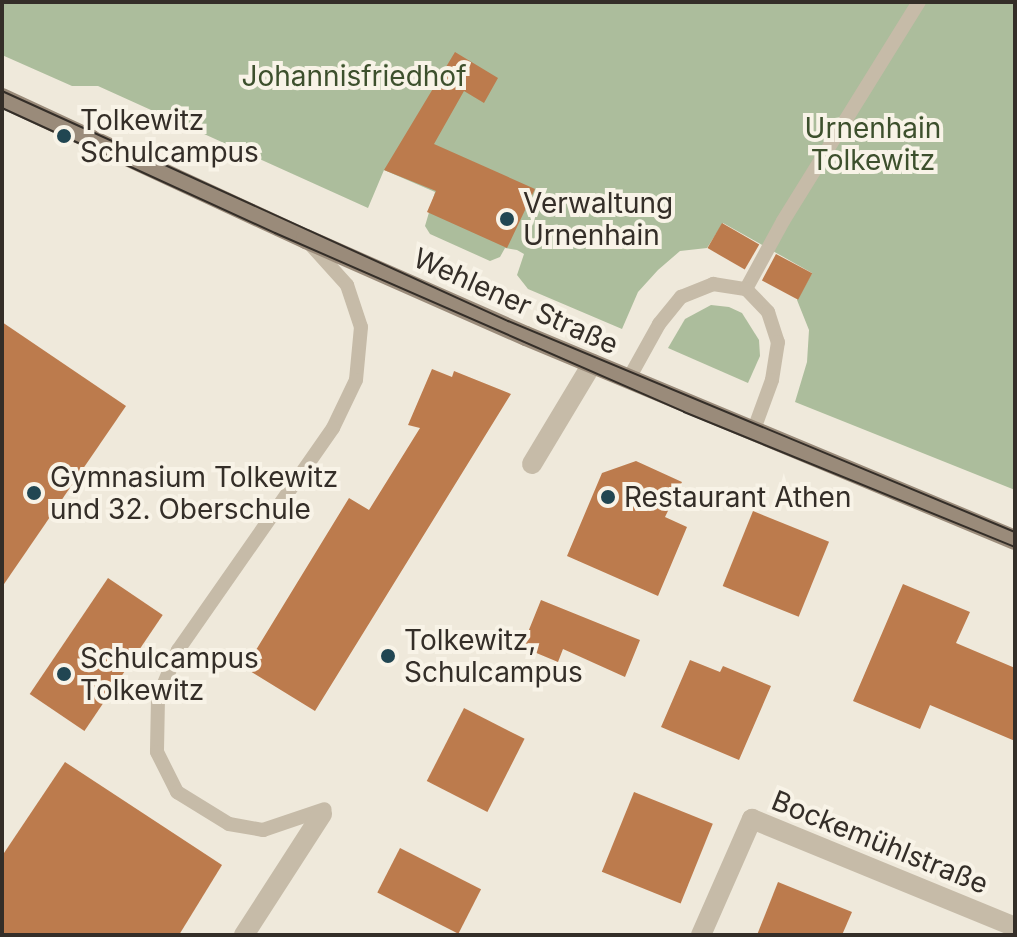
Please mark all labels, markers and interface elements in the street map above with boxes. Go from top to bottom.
park label: Johannisfriedhof [242,59,466,93]
place label: Tolkewitz Schulcampus [80,103,259,169]
park label: Urnenhain Tolkewitz [805,111,941,177]
marker: Tolkewitz Schulcampus [55,127,73,145]
place label: Verwaltung Urnenhain [523,186,673,252]
marker: Verwaltung Urnenhain [498,210,516,228]
street label: Wehlener Straße [408,241,624,361]
place label: Gymnasium Tolkewitz und 32. Oberschule [50,460,338,526]
place label: Restaurant Athen [624,480,851,514]
marker: Gymnasium Tolkewitz und 32. Oberschule [25,484,43,502]
marker: Restaurant Athen [599,488,617,506]
place label: Tolkewitz, Schulcampus [404,623,583,689]
place label: Schulcampus Tolkewitz [80,641,259,707]
marker: Tolkewitz, Schulcampus [379,647,397,665]
marker: Schulcampus Tolkewitz [55,665,73,683]
street label: Bockemühlstraße [767,783,993,901]

